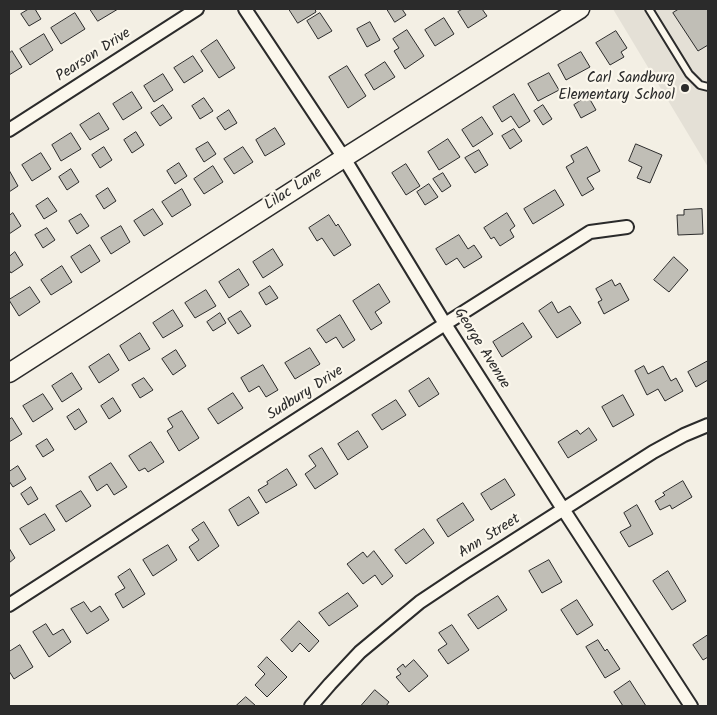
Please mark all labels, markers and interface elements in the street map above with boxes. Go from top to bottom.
street label: Pearson Drive [53,25,135,87]
place label: Carl Sandburg Elementary School [558,70,675,105]
marker: Carl Sandburg Elementary School [679,82,691,94]
street label: Lilac Lane [262,165,326,215]
street label: George Avenue [449,305,513,393]
street label: Sudbury Drive [265,363,347,425]
street label: Ann Street [456,511,524,563]

